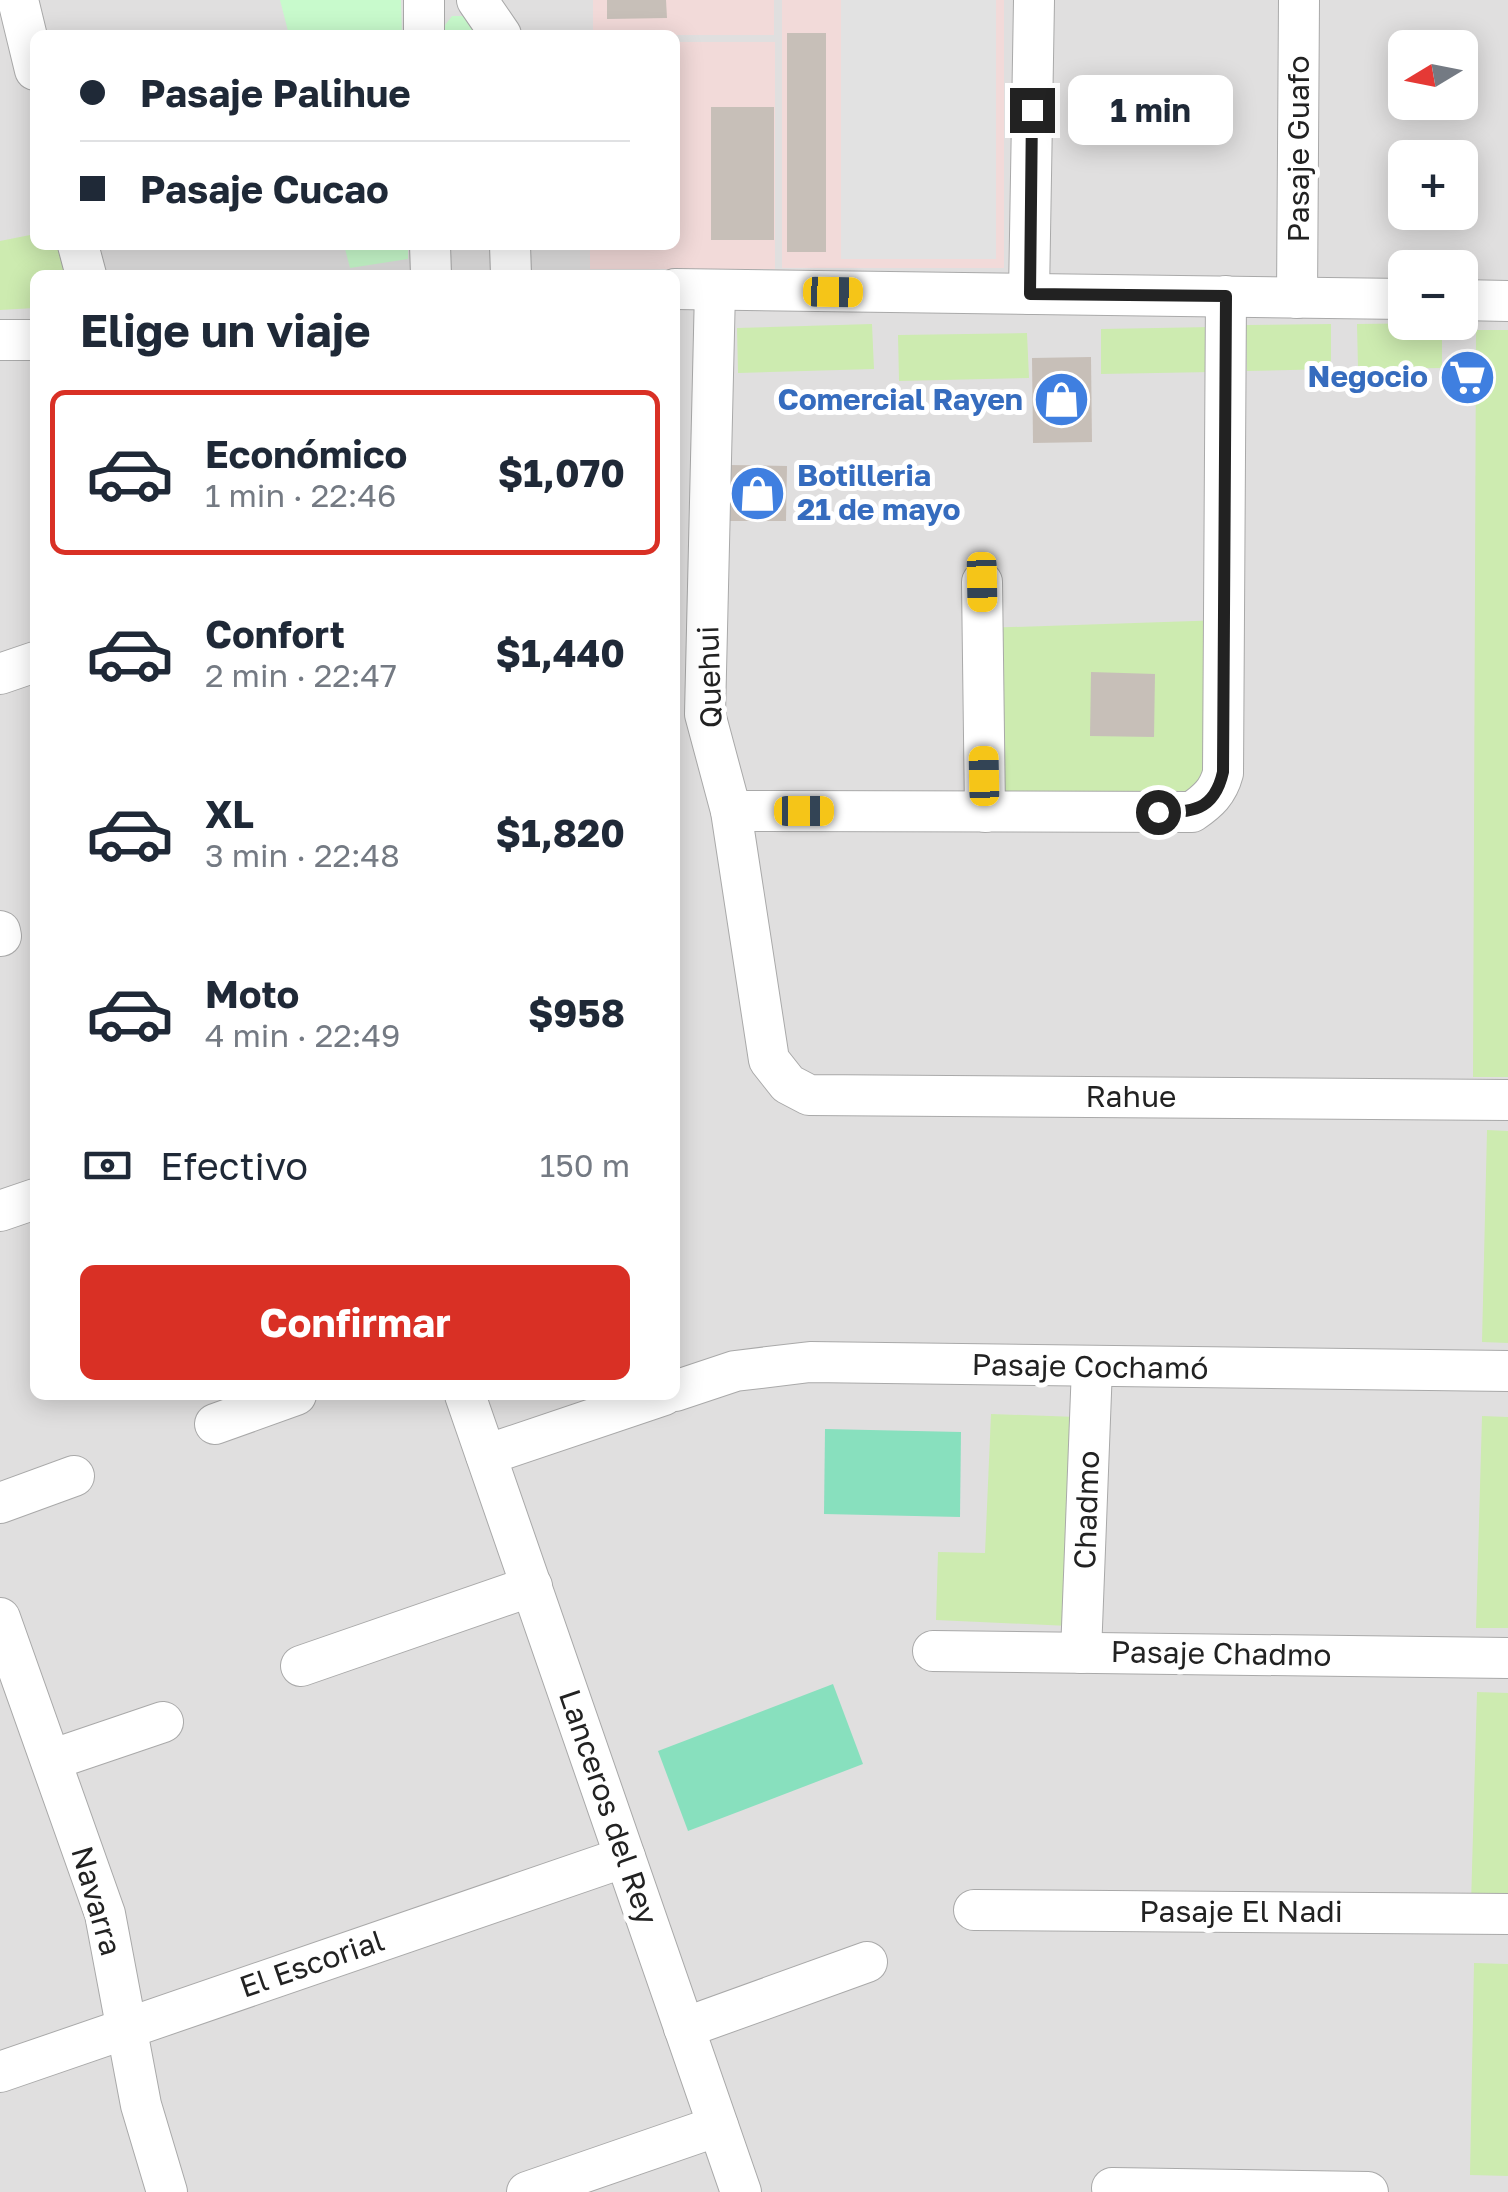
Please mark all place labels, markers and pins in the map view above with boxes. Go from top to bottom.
supermarket icon: Negocio [1437,347,1497,407]
place label: Negocio [1308,358,1428,394]
shop icon: Comercial Rayen [1032,370,1092,430]
place label: Comercial Rayen [777,381,1023,417]
place label: Botilleria 21 de mayo [797,457,961,527]
shop icon: Botilleria 21 de mayo [728,463,788,523]

